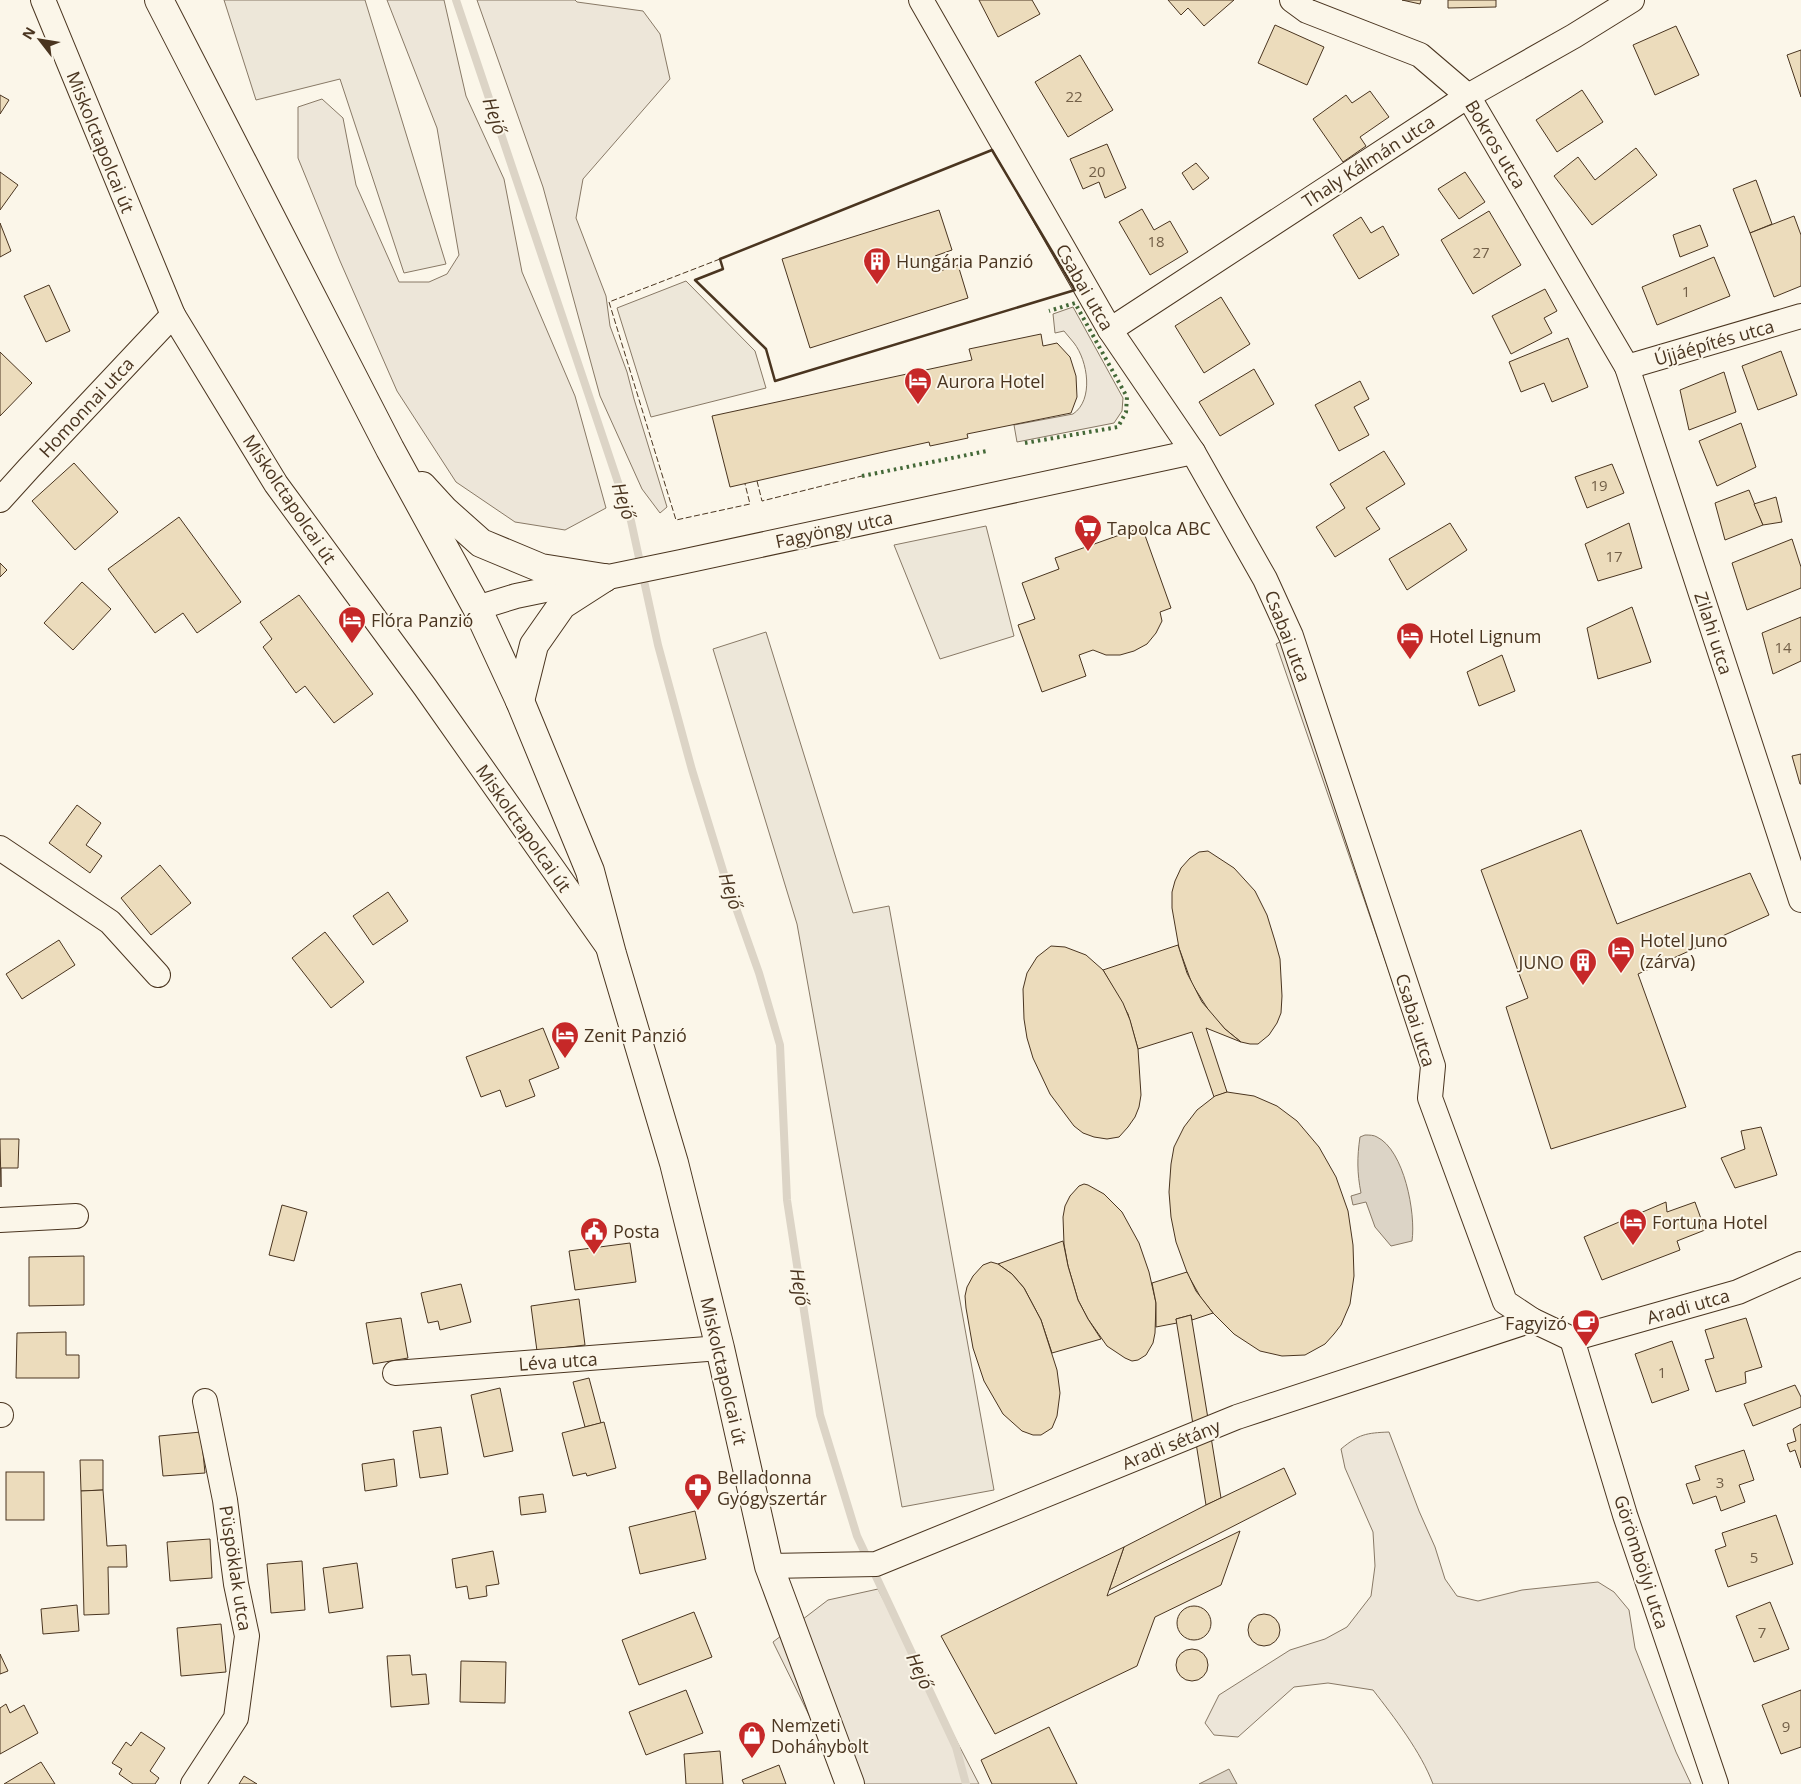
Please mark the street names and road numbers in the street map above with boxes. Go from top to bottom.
street label: Miskolctapolcai út [62,68,140,216]
street label: Bokros utca [1460,95,1532,193]
street label: Thaly Kálmán utca [1297,109,1439,213]
street label: Csabai utca [1051,239,1119,335]
street label: Újjáépítés utca [1651,313,1777,371]
street label: Homonnai utca [33,352,139,462]
street label: Miskolctapolcai út [238,430,342,568]
street label: Fagyöngy utca [773,505,895,553]
street label: Csabai utca [1260,587,1316,685]
street label: Zilahi utca [1689,589,1739,677]
street label: Miskolctapolcai út [471,759,577,897]
street label: Csabai utca [1390,970,1442,1070]
street label: Aradi utca [1644,1283,1732,1329]
street label: Miskolctapolcai út [695,1295,753,1447]
street label: Léva utca [518,1346,598,1376]
street label: Aradi sétány [1118,1413,1225,1475]
street label: Görömbölyi utca [1609,1492,1675,1632]
street label: Püspöklak utca [214,1504,258,1632]

